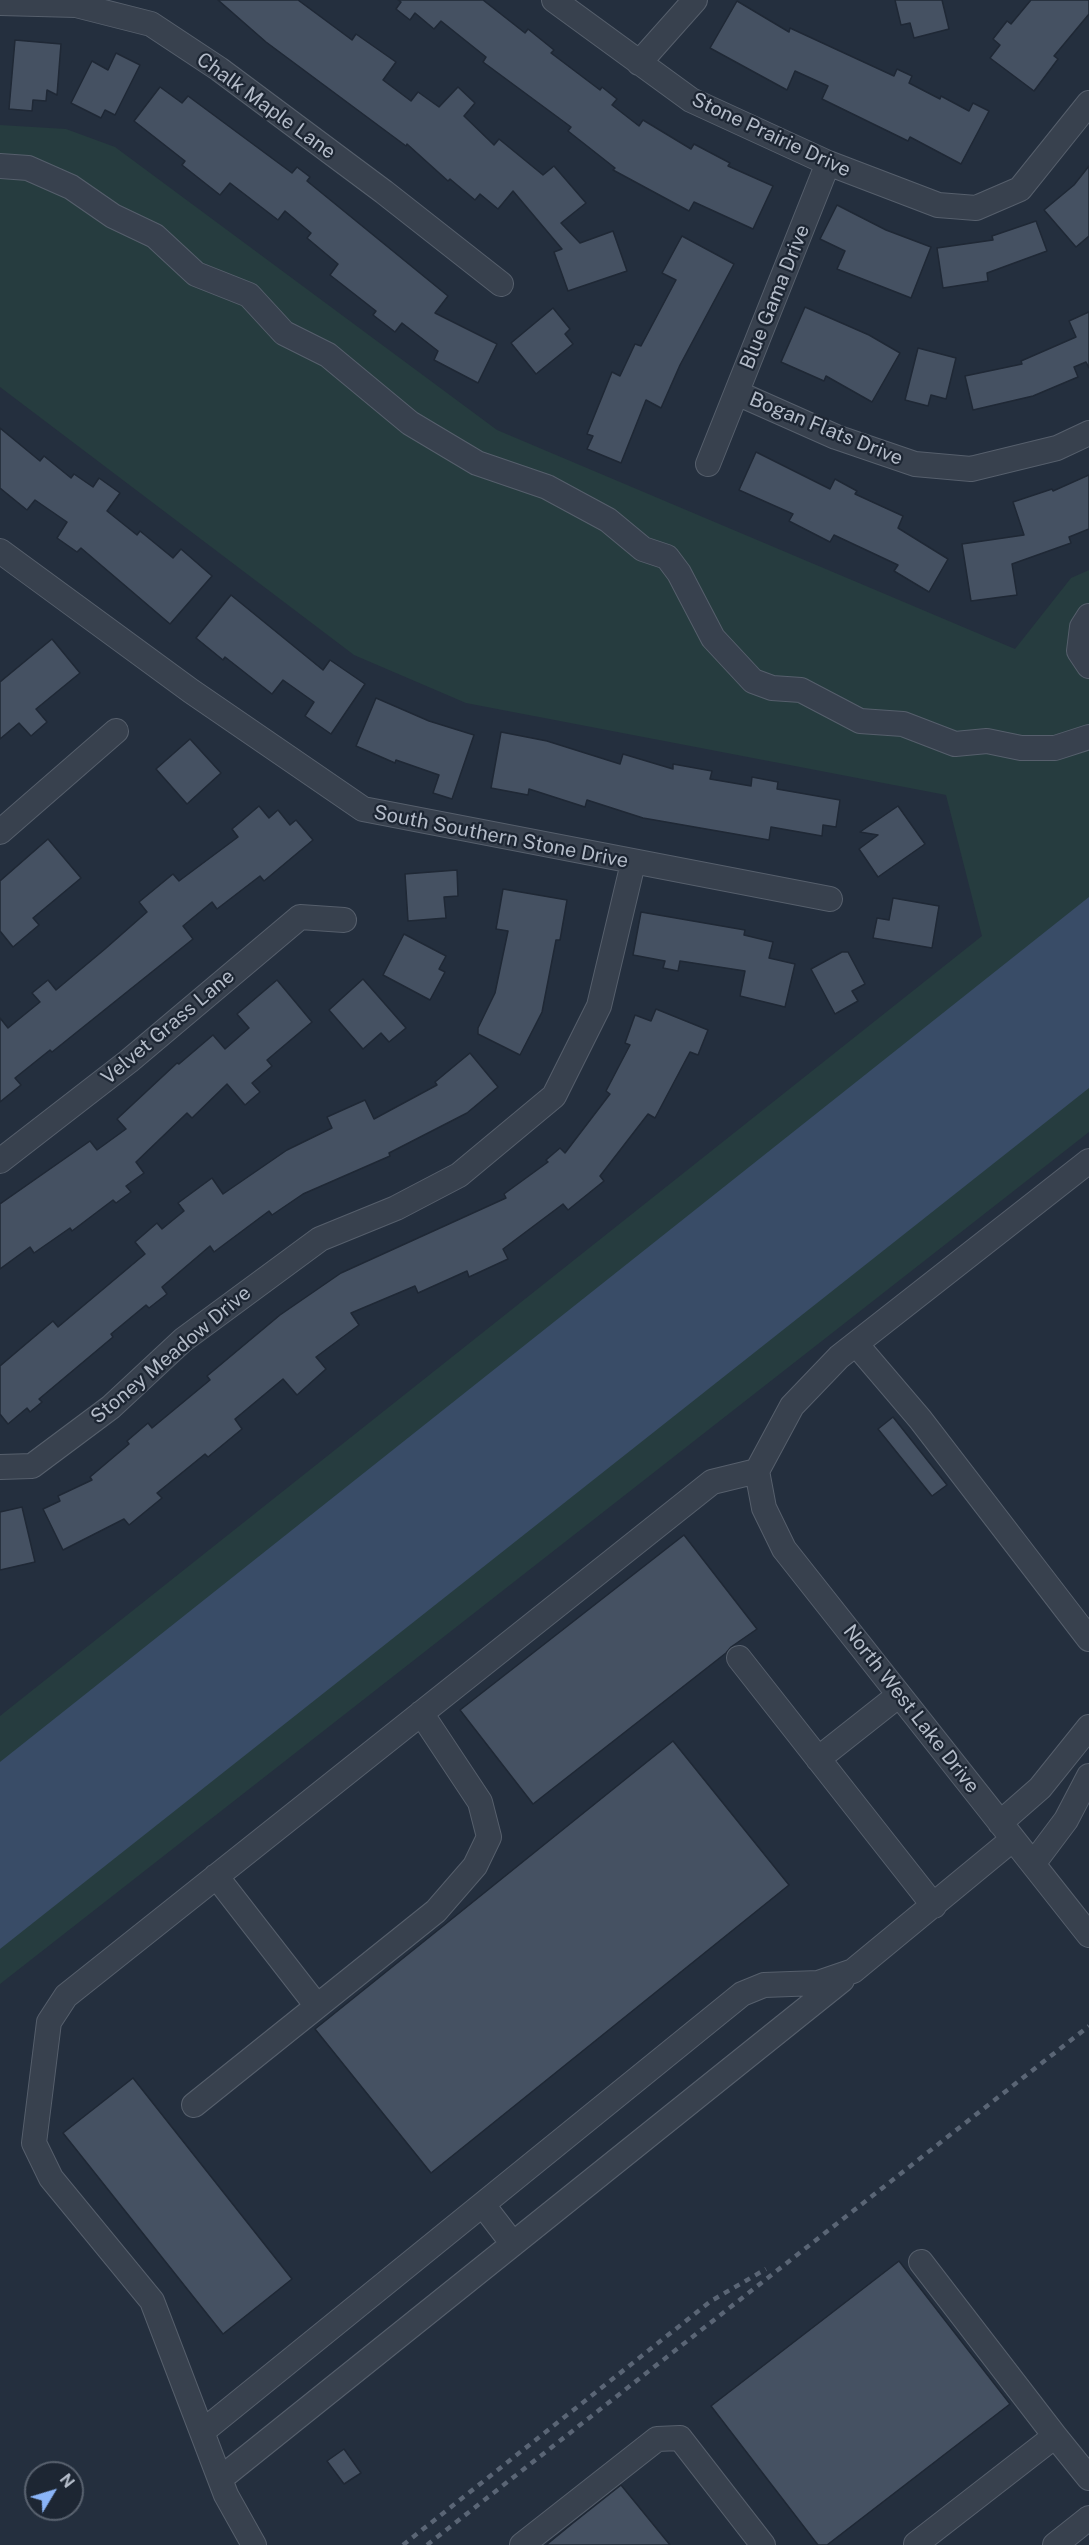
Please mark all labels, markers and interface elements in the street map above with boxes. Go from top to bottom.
street label: Chalk Maple Lane [192,48,340,164]
street label: Stone Prairie Drive [688,88,854,182]
street label: Blue Gama Drive [735,221,815,373]
street label: Bogan Flats Drive [746,387,906,471]
street label: South Southern Stone Drive [372,801,630,873]
street label: Velvet Grass Lane [97,964,239,1090]
street label: Stoney Meadow Drive [86,1281,256,1429]
street label: North West Lake Drive [838,1620,984,1798]
north arrow [24,2461,84,2521]
text: N [56,2470,78,2492]

